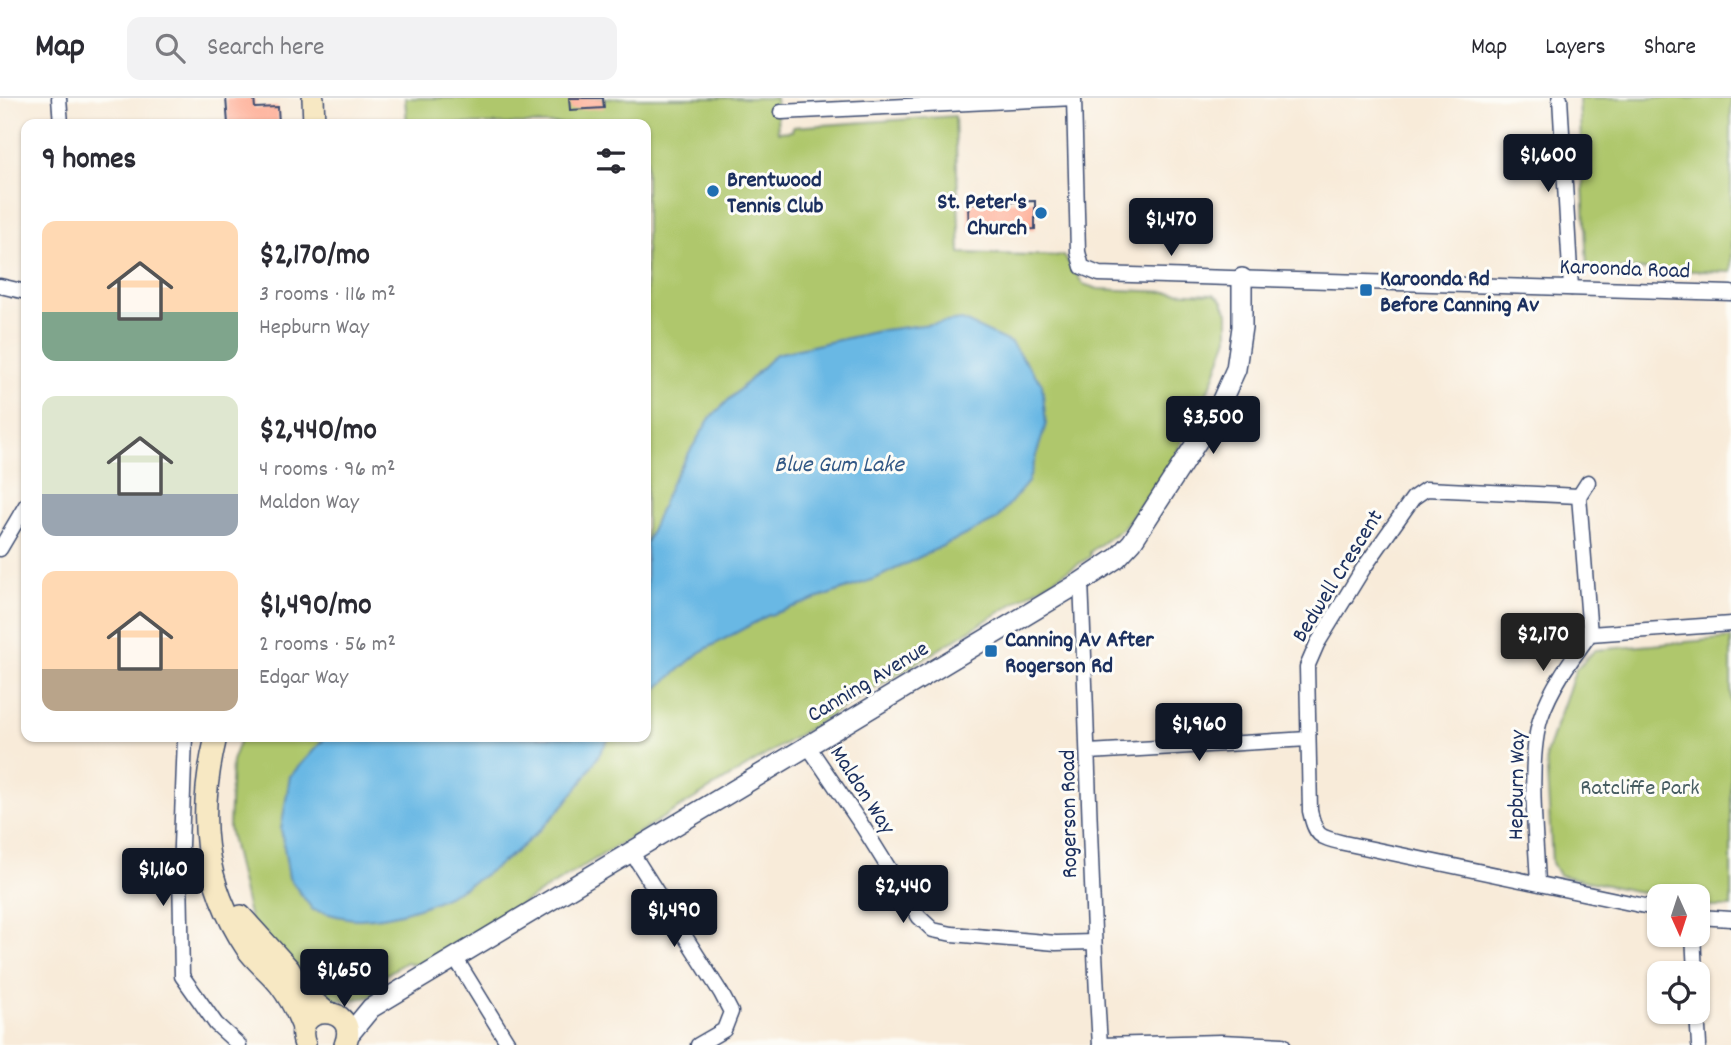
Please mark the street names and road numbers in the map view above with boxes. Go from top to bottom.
street label: Karoonda Road [1559,252,1691,289]
street label: Bedwell Crescent [1285,504,1393,650]
street label: Canning Avenue [802,634,936,732]
street label: Hepburn Way [1501,729,1536,840]
street label: Maldon Way [820,740,902,842]
street label: Rogerson Road [1053,749,1088,879]

